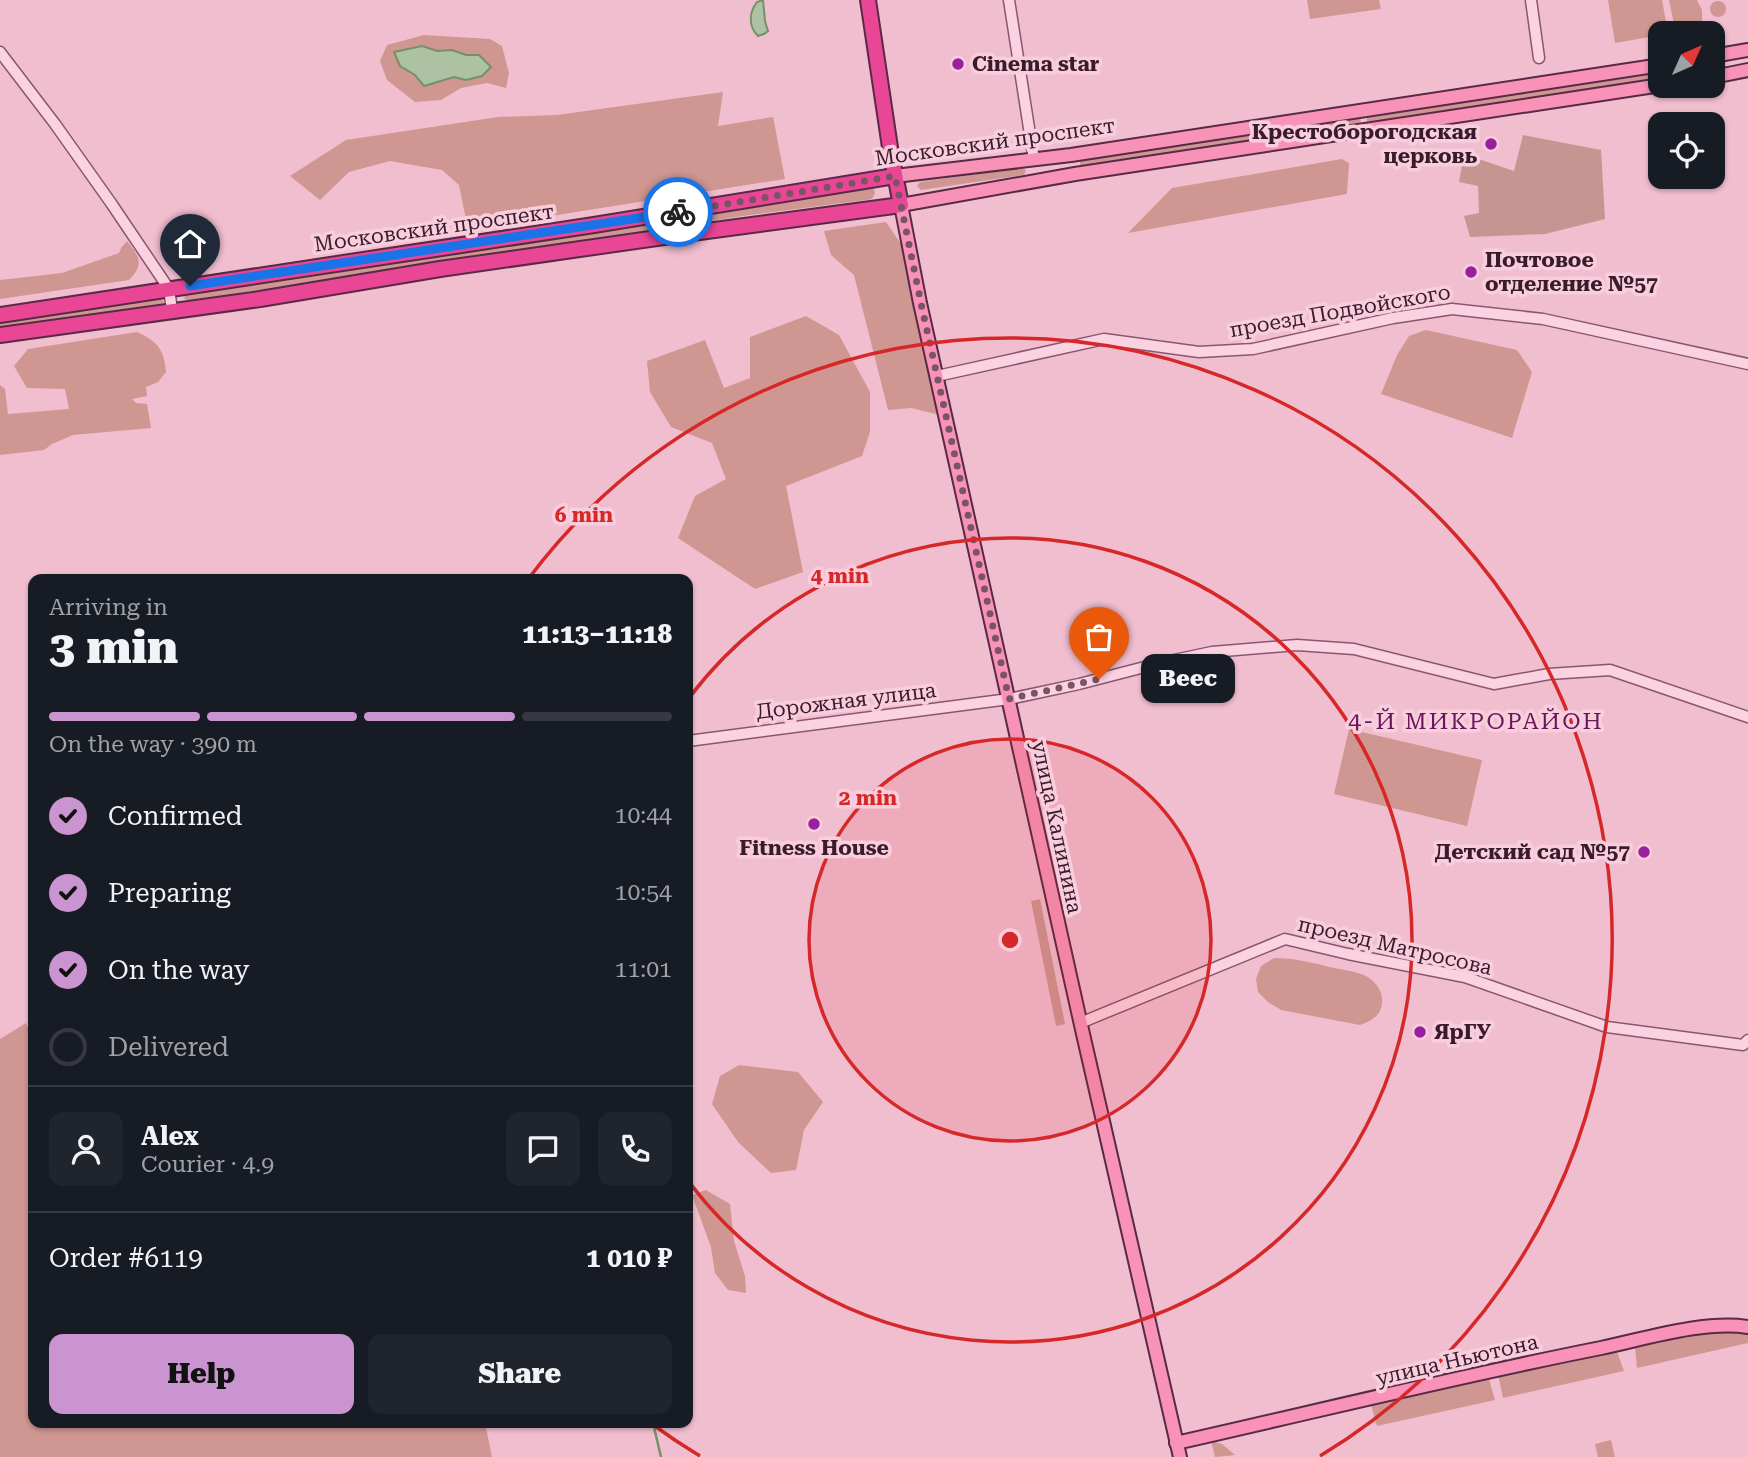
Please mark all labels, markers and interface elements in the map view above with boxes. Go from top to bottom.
north arrow [1648,21,1726,98]
map controls [1648,21,1725,189]
place label: Cinema star [972,52,1100,76]
marker: Cinema star [950,56,966,72]
button: locate [1648,112,1725,189]
street label: Московский проспект [873,113,1117,171]
place label: Крестоборогодская церковь [1252,120,1478,168]
marker: Крестоборогодская церковь [1483,136,1499,152]
courier [643,177,713,247]
icon: bike [659,193,697,231]
street label: Московский проспект [312,199,556,257]
pin [160,214,220,286]
icon: home [171,225,209,263]
place label: Почтовое отделение №57 [1485,248,1658,296]
marker: Почтовое отделение №57 [1463,264,1479,280]
street label: проезд Подвойского [1228,280,1452,342]
text: 6 min [555,503,613,527]
text: 4 min [811,564,869,588]
text: Arriving in [49,594,168,621]
pin [1069,607,1129,679]
icon: bag [1080,618,1118,656]
text: 11:13–11:18 [522,619,672,649]
text: 3 min [49,620,178,674]
callout: Веес [1141,654,1236,704]
text: Веес [1159,665,1217,692]
street label: Дорожная улица [755,678,938,724]
district label: 4-Й МИКРОРАЙОН [1348,708,1604,735]
text: On the way · 390 m [49,731,257,758]
street label: улица Калинина [1027,738,1087,916]
text: 2 min [839,786,897,810]
icon: check [49,797,87,835]
text: Confirmed [108,801,243,831]
text: 10:44 [615,802,672,829]
marker: Fitness House [806,816,822,832]
place label: Fitness House [739,836,889,860]
place label: Детский сад №57 [1435,840,1630,864]
marker: Детский сад №57 [1636,844,1652,860]
icon: check [49,874,87,912]
text: Preparing [108,878,231,908]
text: 10:54 [615,879,672,906]
street label: проезд Матросова [1296,912,1495,980]
centre of rings [998,928,1022,952]
icon: check [49,951,87,989]
text: On the way [108,955,249,985]
text: 11:01 [615,956,672,983]
place label: ЯрГУ [1434,1020,1492,1044]
marker: ЯрГУ [1412,1024,1428,1040]
text: Delivered [108,1032,229,1062]
button: person [49,1112,123,1186]
button: chat [506,1112,580,1186]
button: phone [598,1112,672,1186]
text: Alex [141,1121,199,1151]
text: Courier · 4.9 [141,1151,274,1178]
text: Order #6119 [49,1243,203,1273]
text: 1 010 ₽ [586,1243,672,1273]
street label: улица Ньютона [1374,1330,1541,1390]
button: Help [49,1334,354,1414]
button: Share [368,1334,672,1414]

